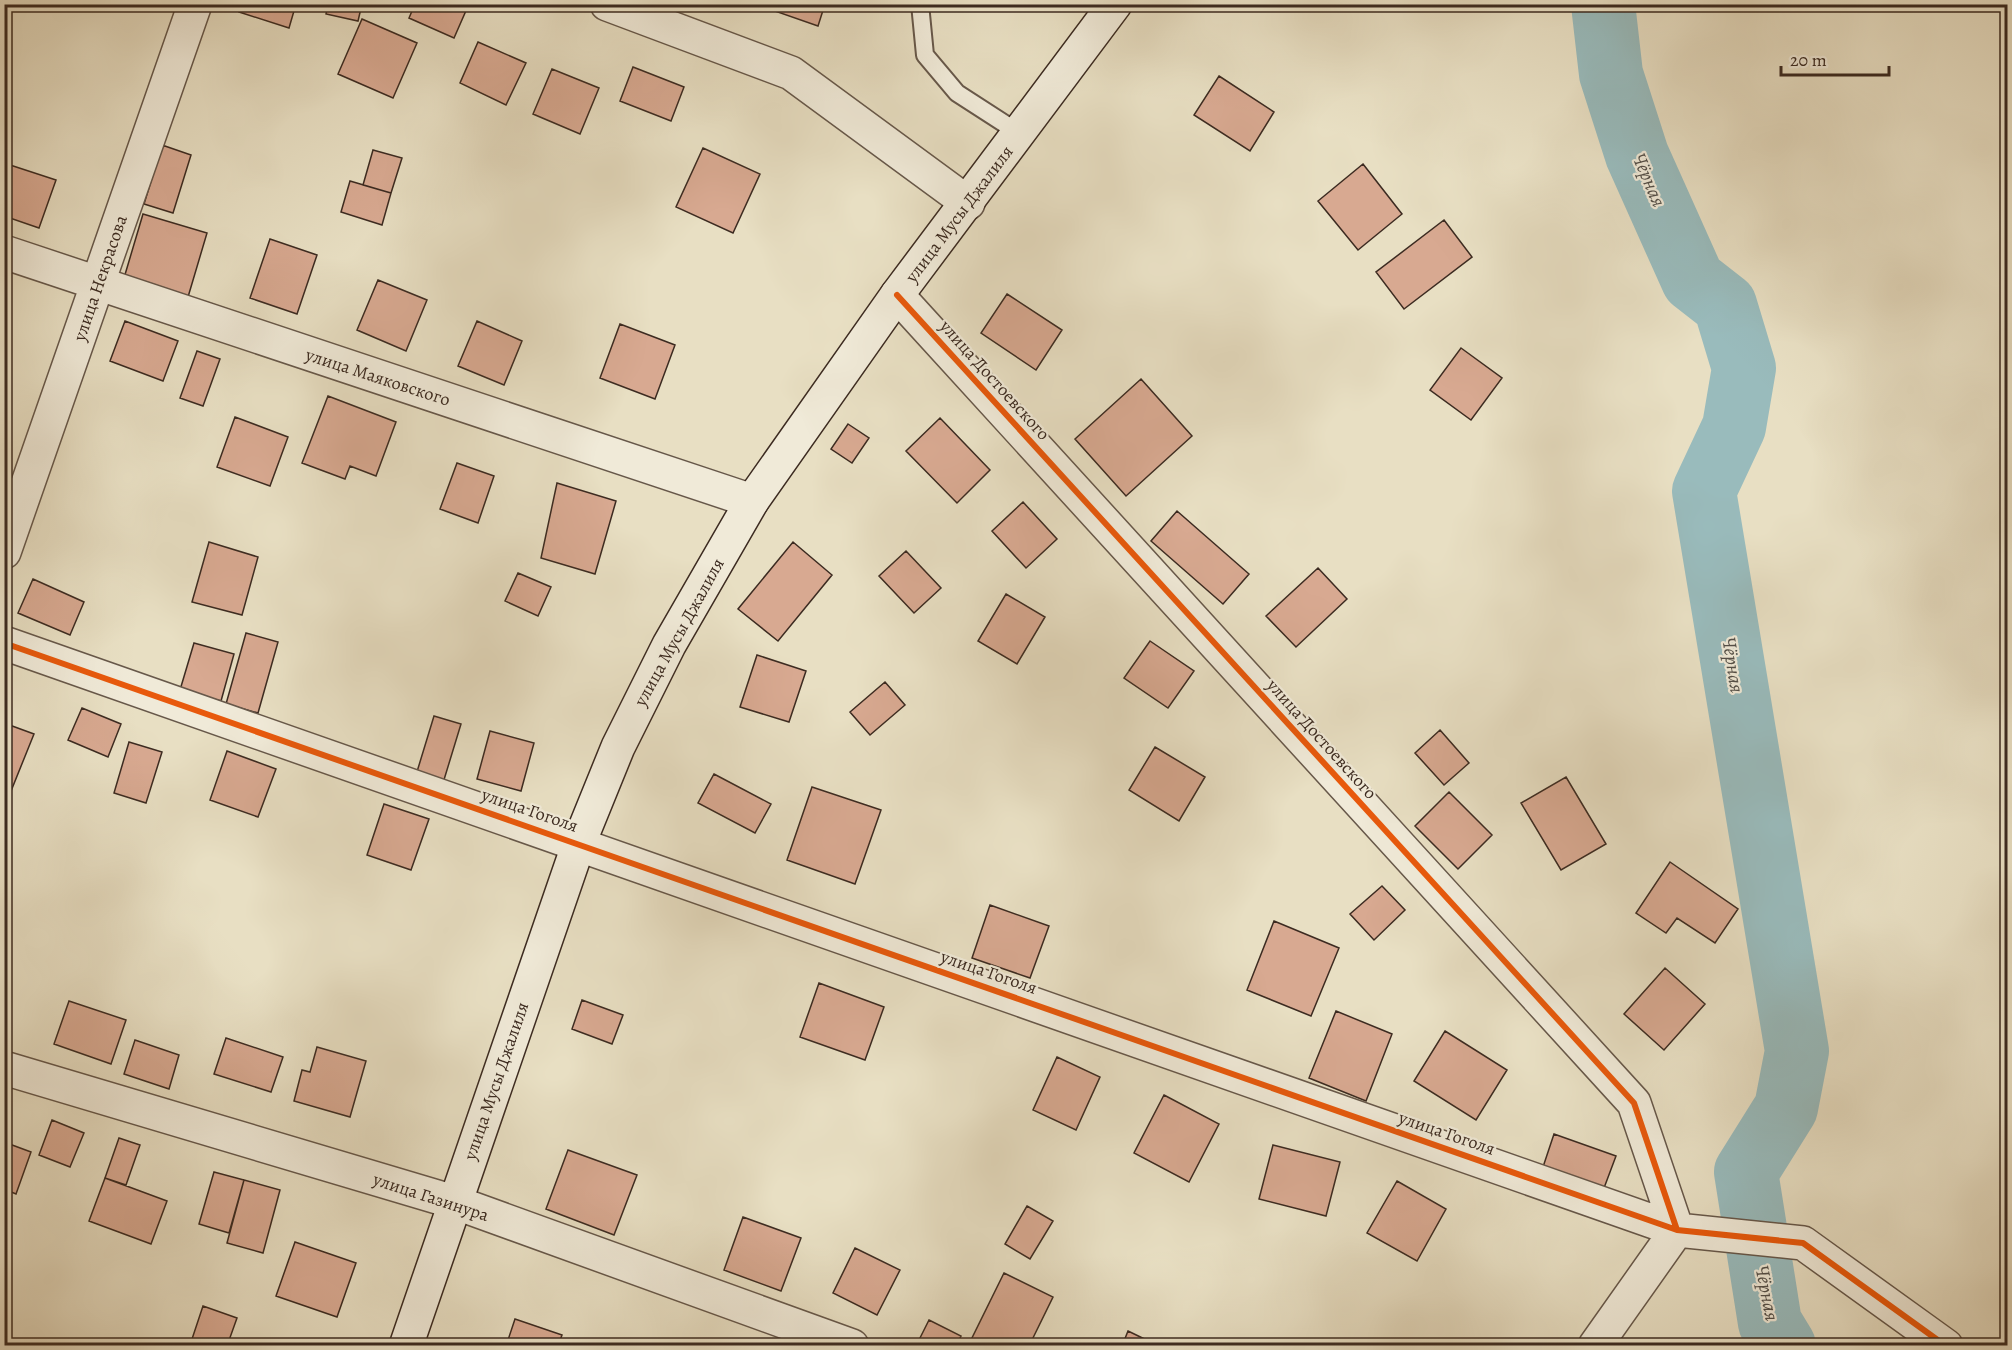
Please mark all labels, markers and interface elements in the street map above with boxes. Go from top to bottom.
scale bar [1781,39,1889,77]
text: 20 m [1790,48,1827,72]
street label: улица Мусы Джалиля [899,141,1018,288]
water label: Чёрная [1626,149,1672,211]
street label: улица Некрасова [67,211,133,345]
street label: улица Достоевского [934,314,1056,445]
street label: улица Маяковского [302,342,453,412]
street label: улица Мусы Джалиля [628,554,730,711]
water label: Чёрная [1715,635,1751,695]
street label: улица Достоевского [1261,673,1383,804]
street label: улица Гоголя [478,782,581,838]
street label: улица Гоголя [937,944,1040,1000]
street label: улица Мусы Джалиля [457,999,534,1164]
street label: улица Гоголя [1395,1105,1498,1161]
street label: улица Газинура [369,1167,493,1227]
water label: Чёрная [1748,1263,1786,1323]

